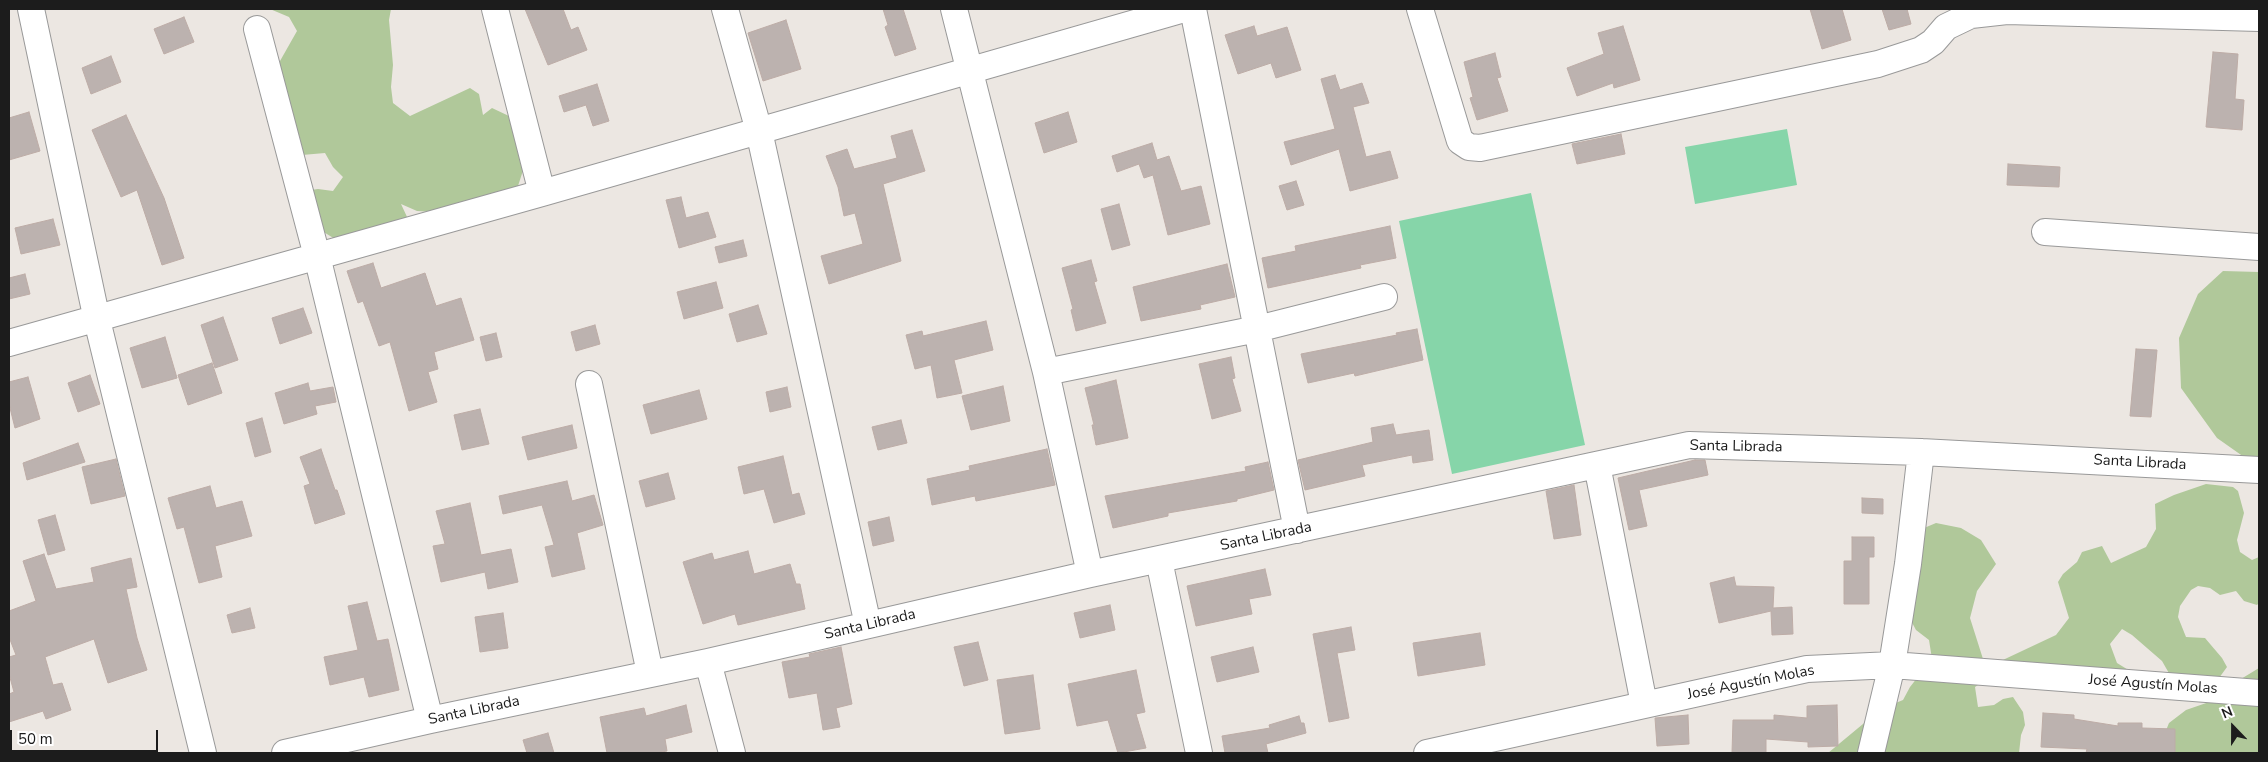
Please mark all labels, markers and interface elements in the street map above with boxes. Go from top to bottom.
street label: Santa Librada [1689,437,1783,457]
street label: Santa Librada [2093,452,2187,474]
street label: Santa Librada [1219,519,1313,555]
street label: Santa Librada [823,606,917,644]
street label: José Agustín Molas [1686,662,1816,704]
street label: José Agustín Molas [2088,672,2218,698]
street label: Santa Librada [427,693,521,729]
north arrow [2208,702,2258,752]
text: N [2219,702,2236,723]
scale bar [12,720,160,752]
text: 50 m [18,729,53,749]

